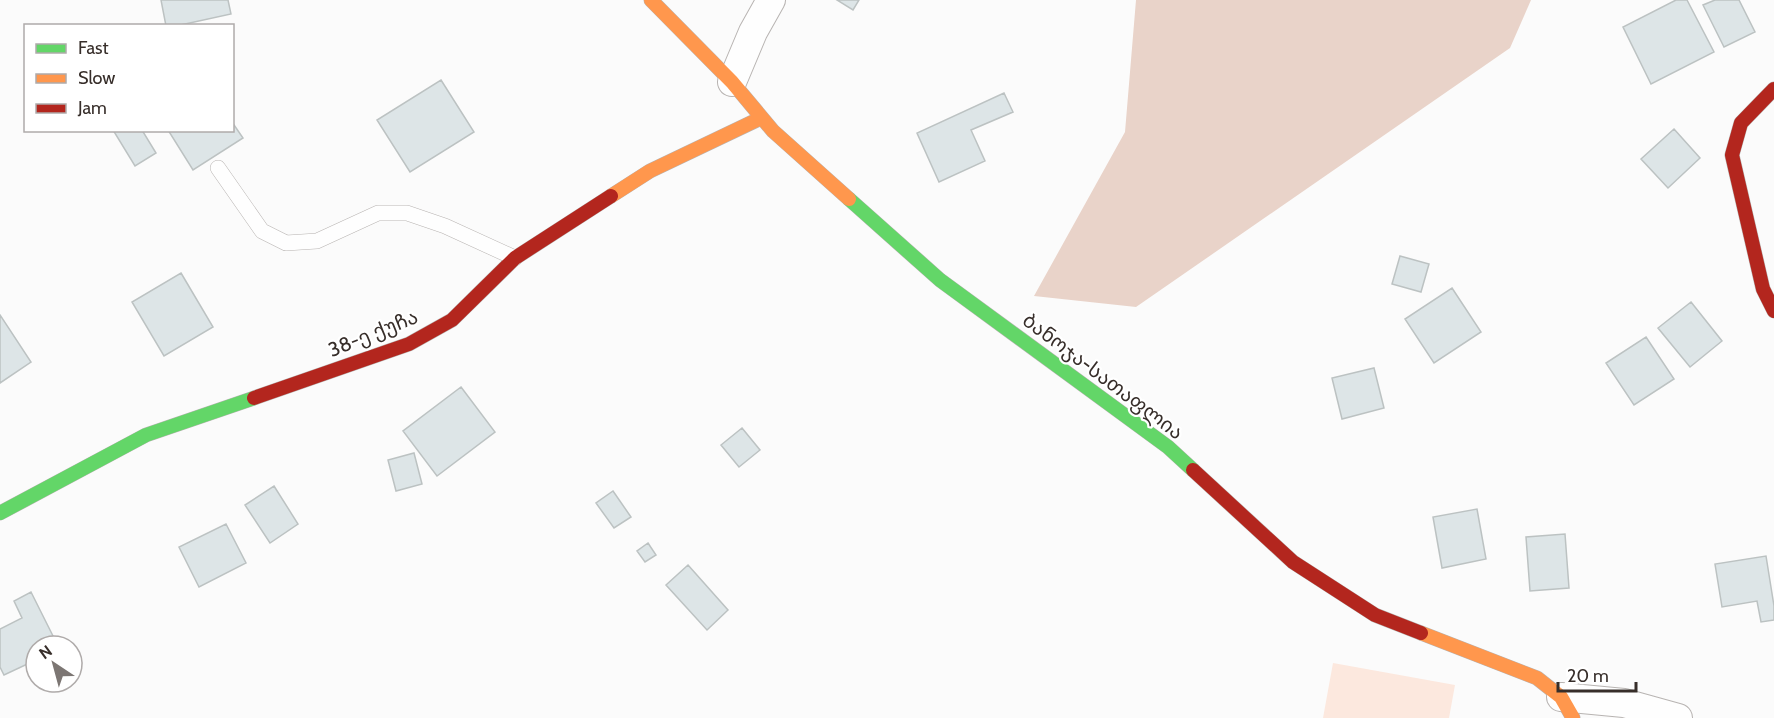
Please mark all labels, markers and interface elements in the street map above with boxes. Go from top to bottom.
legend [24,24,234,132]
text: Fast [78,37,109,59]
text: Slow [78,67,115,89]
text: Jam [77,97,107,119]
street label: 38-ე ქუჩა [325,304,421,362]
street label: ბანოჯა-სათაფლია [1017,308,1188,445]
north arrow [24,634,84,694]
text: N [35,641,56,663]
scale bar [1558,655,1636,693]
text: 20 m [1567,665,1609,687]

